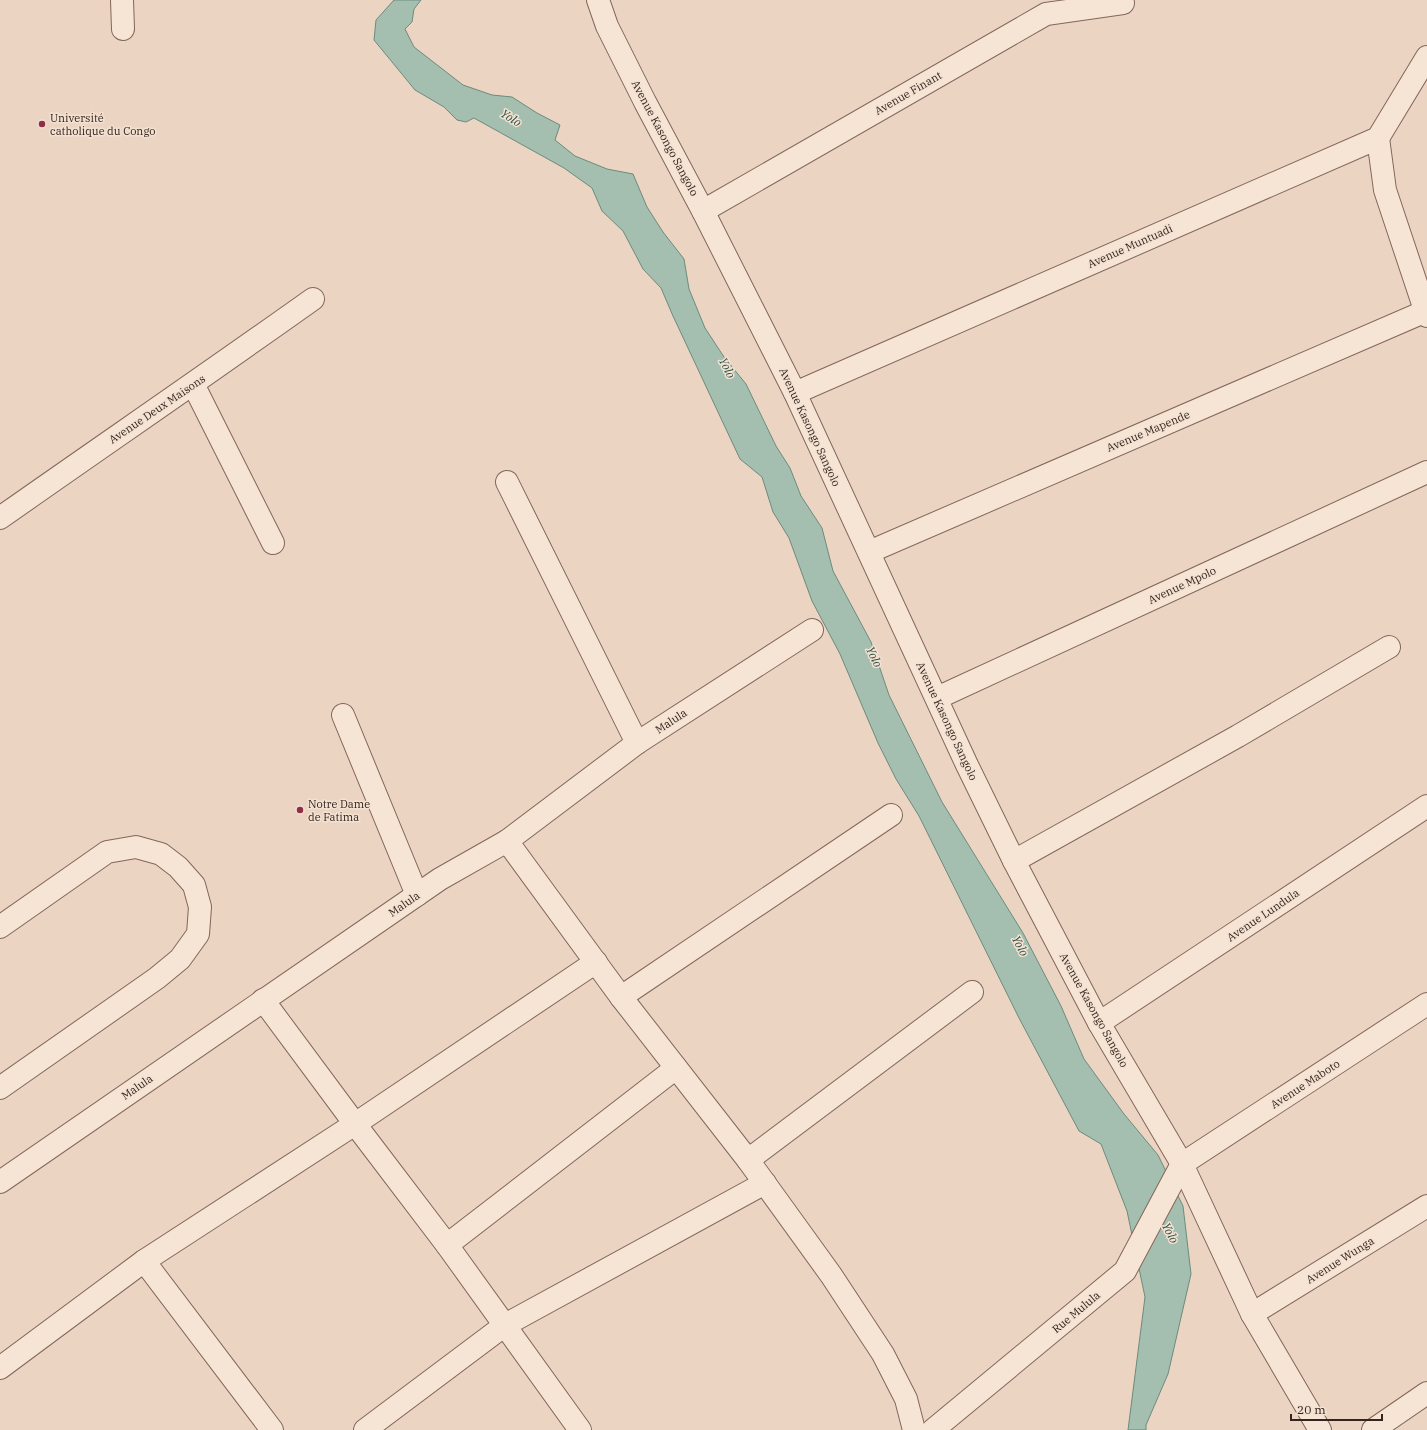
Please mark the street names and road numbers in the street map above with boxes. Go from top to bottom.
street label: Avenue Finant [872,68,944,118]
street label: Avenue Kasongo Sangolo [628,78,702,198]
street label: Avenue Muntuadi [1085,221,1175,271]
street label: Avenue Kasongo Sangolo [776,365,844,489]
street label: Avenue Deux Maisons [106,371,208,447]
street label: Avenue Mapende [1104,407,1192,455]
street label: Avenue Mpolo [1146,563,1218,607]
street label: Avenue Kasongo Sangolo [913,659,981,783]
street label: Malula [653,706,689,736]
street label: Avenue Lundula [1224,886,1302,944]
street label: Malula [386,888,422,920]
street label: Avenue Kasongo Sangolo [1057,950,1131,1070]
street label: Avenue Maboto [1268,1056,1342,1112]
street label: Malula [119,1071,155,1103]
street label: Avenue Wunga [1303,1234,1377,1286]
street label: Rue Mulula [1049,1288,1103,1336]

